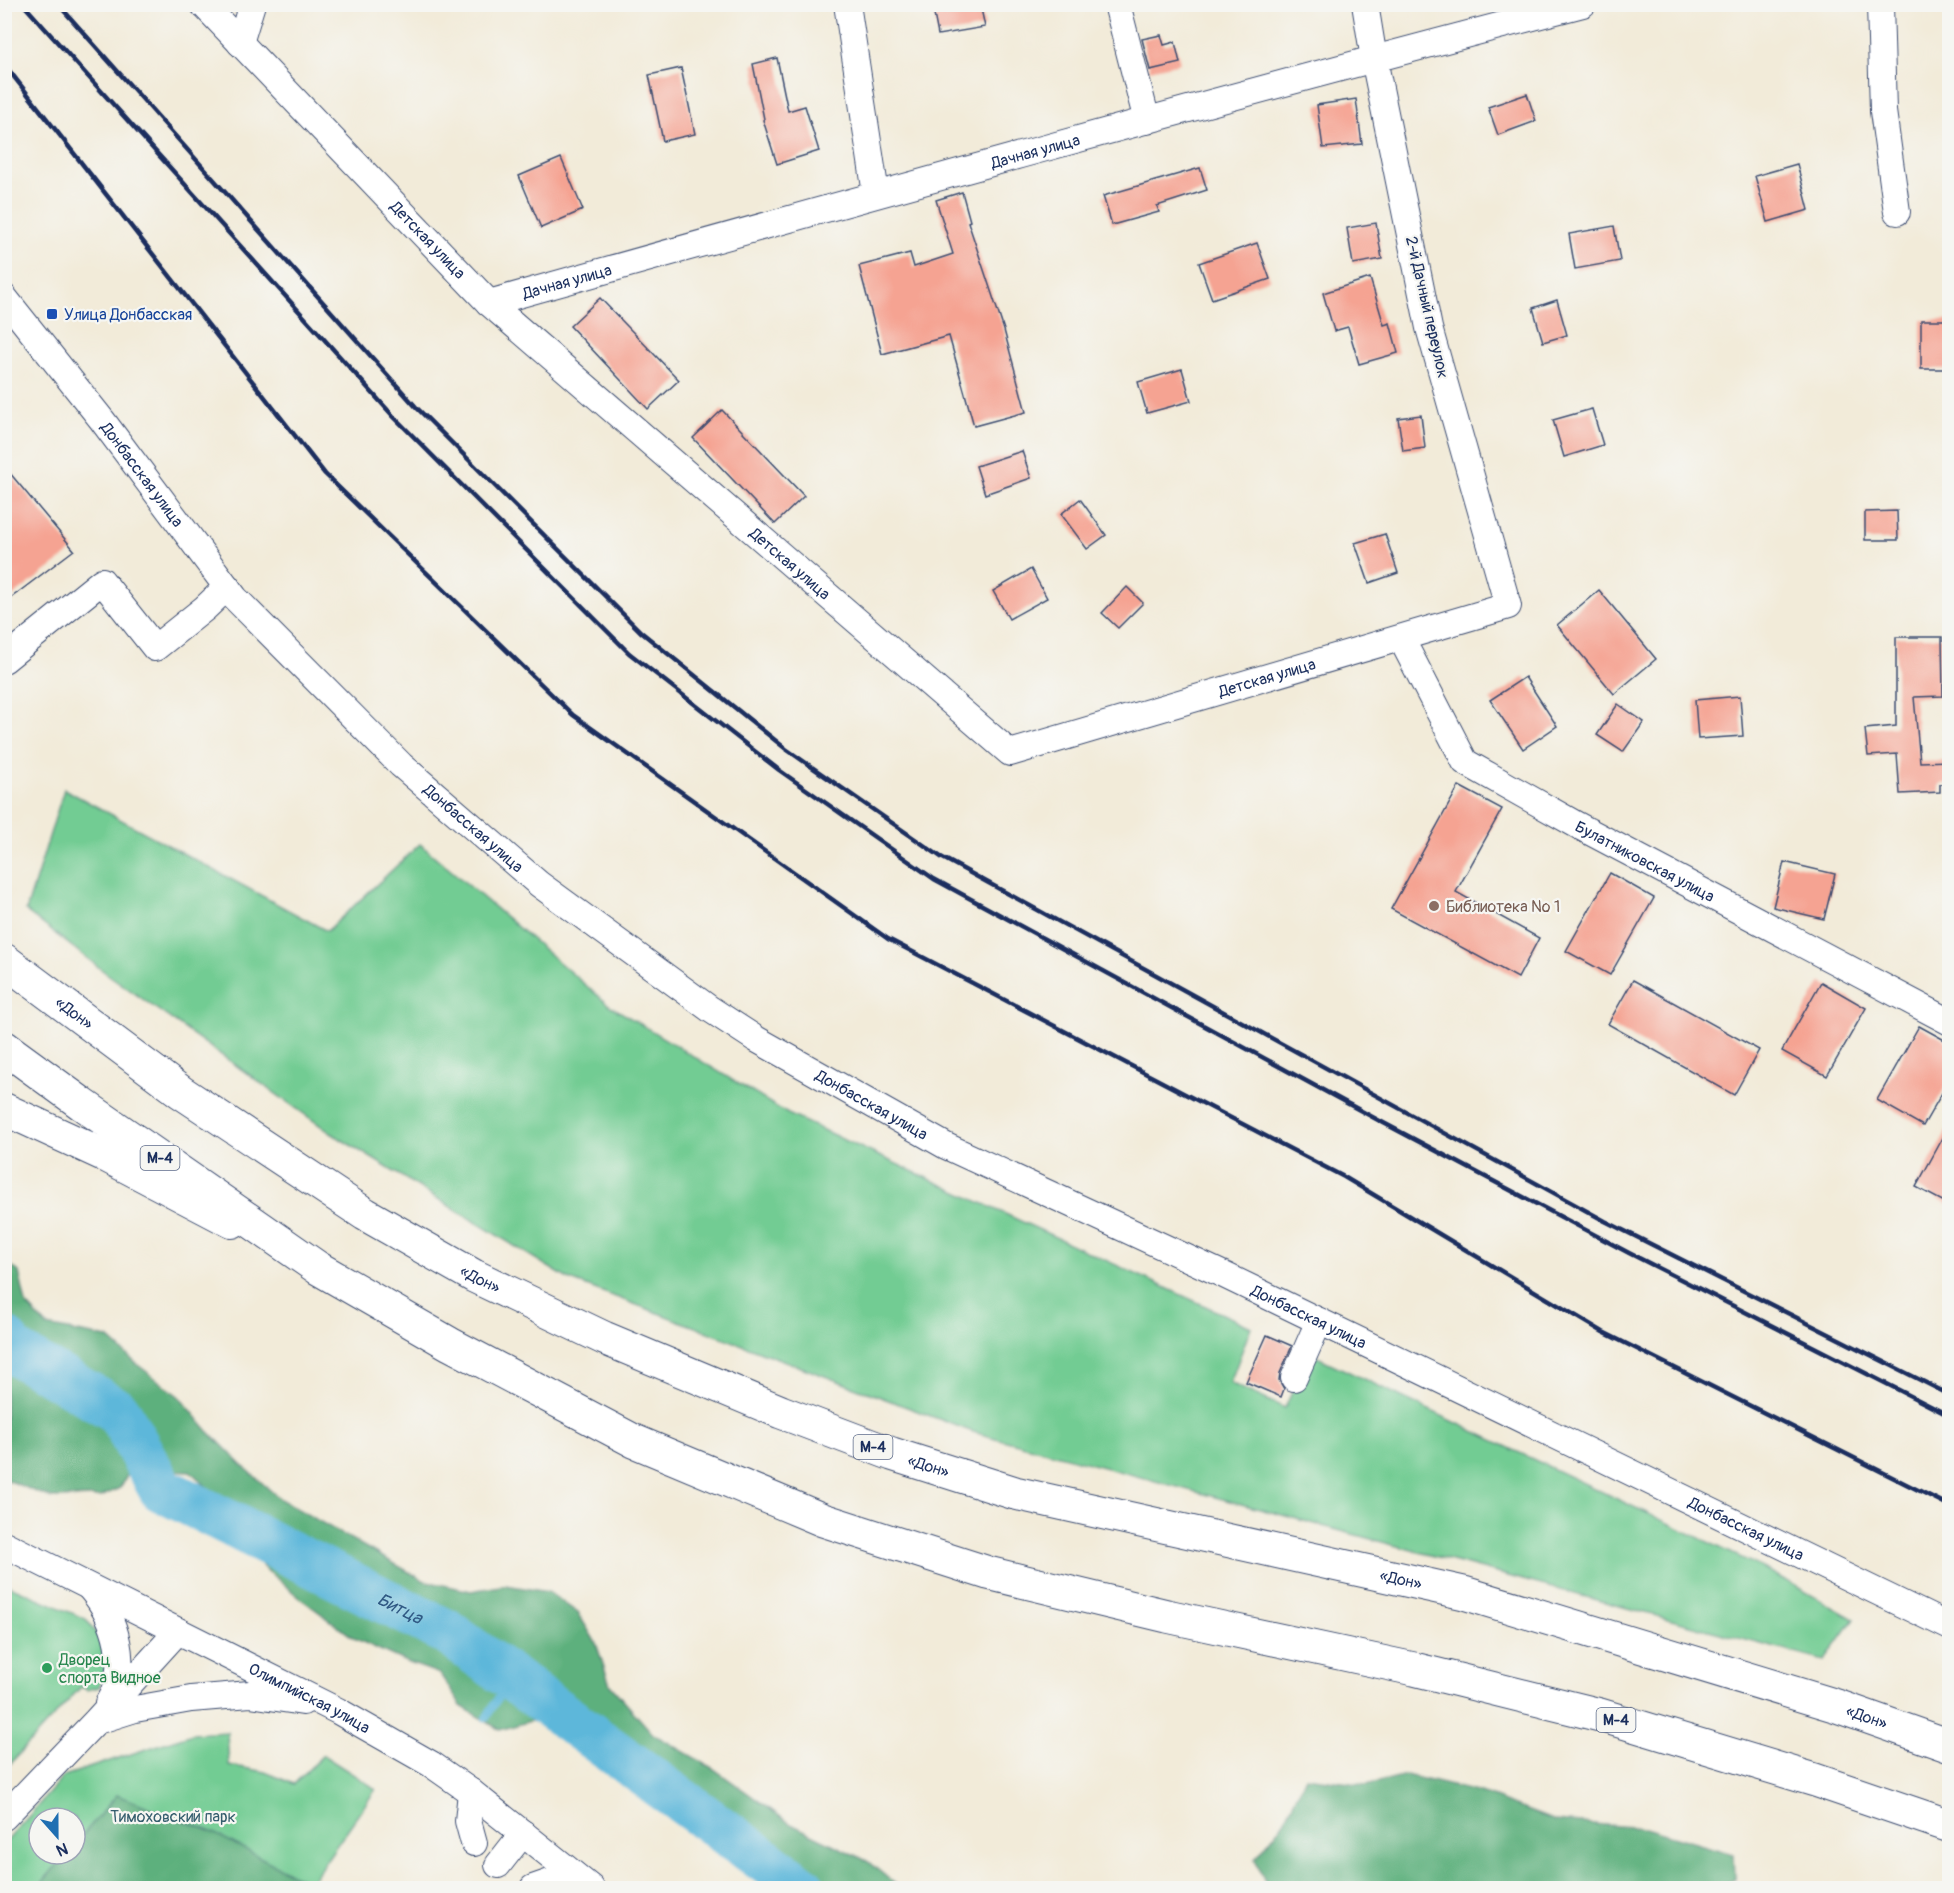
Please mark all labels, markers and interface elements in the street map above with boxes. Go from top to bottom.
street label: Дачная улица [988,130,1082,174]
street label: Детская улица [385,196,470,283]
street label: 2-й Дачный переулок [1401,234,1453,380]
street label: Дачная улица [520,260,614,304]
place label: Улица Донбасская [64,305,192,325]
marker: Улица Донбасская [45,307,59,321]
street label: Донбасская улица [96,418,187,531]
street label: Детская улица [744,523,834,604]
street label: Детская улица [1215,654,1318,702]
street label: Донбасская улица [418,779,527,877]
street label: Булатниковская улица [1571,817,1718,907]
place label: Библиотека № 1 [1446,897,1560,917]
marker: Библиотека № 1 [1427,899,1441,913]
street label: «Дон» [51,993,97,1034]
street label: Донбасская улица [811,1065,931,1145]
road number: М-4 [140,1146,180,1170]
street label: «Дон» [456,1261,503,1298]
street label: Донбасская улица [1247,1280,1370,1354]
road number: М-4 [854,1435,892,1459]
street label: «Дон» [905,1451,952,1483]
street label: Донбасская улица [1684,1492,1807,1566]
street label: «Дон» [1378,1566,1424,1594]
water label: Битца [373,1588,428,1631]
place label: Дворец спорта Видное [58,1650,161,1688]
street label: Олимпийская улица [245,1659,373,1738]
marker: Дворец спорта Видное [40,1661,54,1675]
street label: «Дон» [1843,1701,1890,1734]
road number: М-4 [1596,1708,1636,1732]
north arrow [27,1806,87,1866]
park label: Тимоховский парк [110,1807,236,1827]
text: N [53,1838,71,1860]

